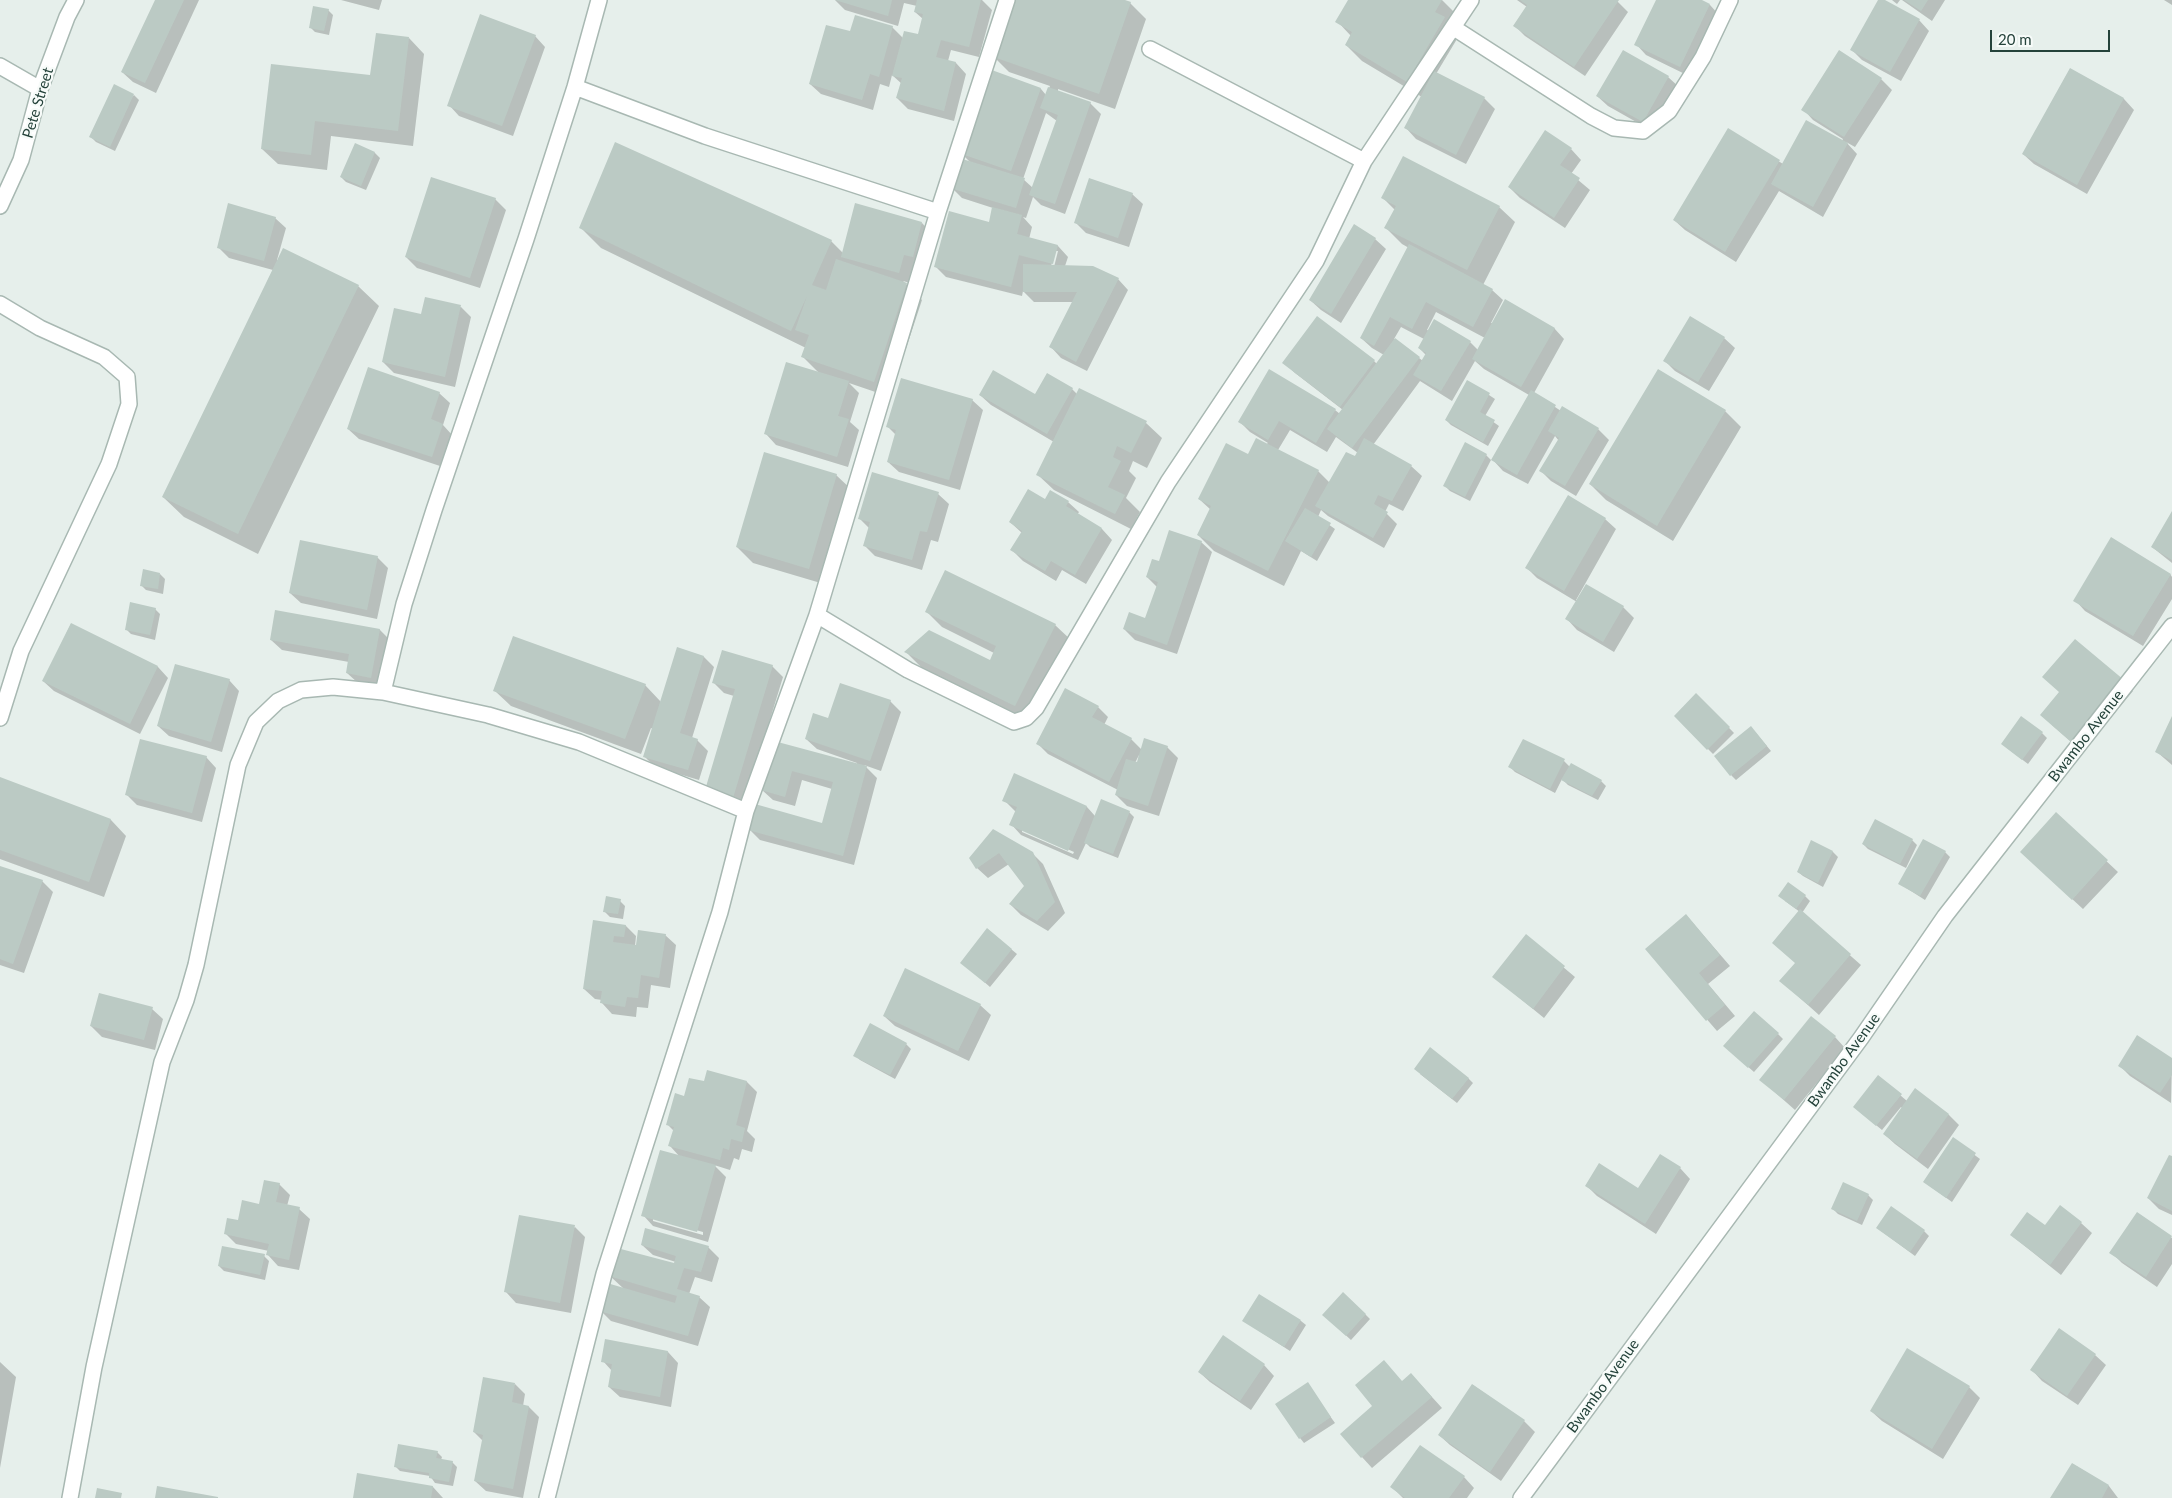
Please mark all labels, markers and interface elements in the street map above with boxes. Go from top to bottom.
scale bar [1992,20,2112,52]
text: 20 m [1998,30,2032,48]
street label: Pete Street [19,65,57,141]
street label: Bwambo Avenue [2045,687,2127,785]
street label: Bwambo Avenue [1804,1010,1884,1110]
street label: Bwambo Avenue [1563,1336,1643,1436]

